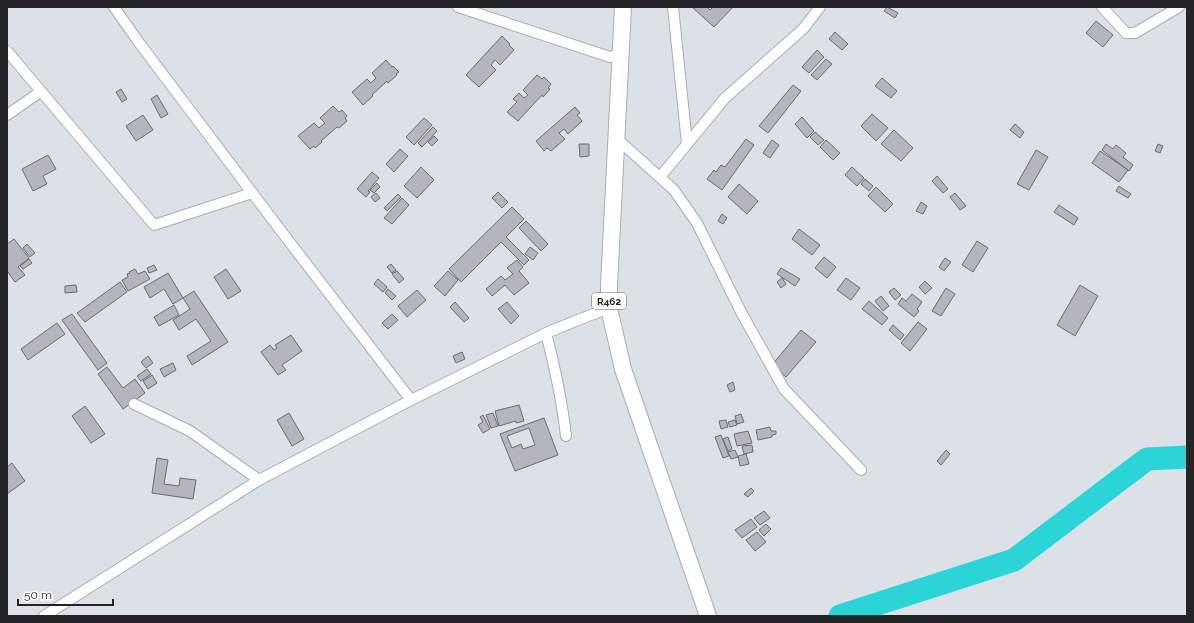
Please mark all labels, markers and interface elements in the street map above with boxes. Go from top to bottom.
road number: R462 [592,293,626,309]
scale bar [18,581,113,607]
text: 50 m [24,588,52,602]

